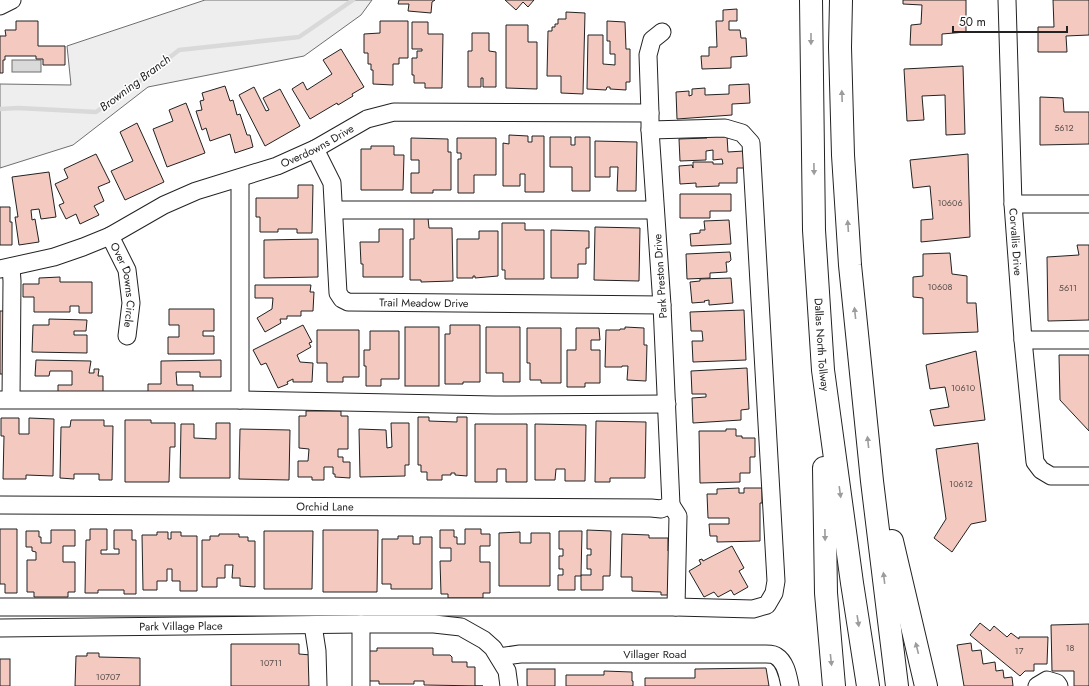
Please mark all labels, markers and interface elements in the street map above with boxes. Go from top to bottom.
scale bar [953,8,1067,34]
text: 50 m [959,13,986,31]
one-way arrow [808,33,814,46]
water label: Browning Branch [96,50,174,116]
one-way arrow [838,90,845,102]
street label: Overdowns Drive [278,120,357,171]
house number: 5612 [1054,121,1074,134]
one-way arrow [811,163,817,176]
house number: 10606 [937,196,963,209]
street label: Corvallis Drive [1005,207,1026,277]
one-way arrow [844,220,851,232]
street label: Park Preston Drive [649,233,671,319]
street label: Over Downs Circle [106,240,139,329]
house number: 10608 [928,280,953,293]
house number: 5611 [1059,281,1077,294]
street label: Trail Meadow Drive [379,294,469,311]
street label: Dallas North Tollway [810,298,834,393]
one-way arrow [852,307,858,319]
house number: 10610 [951,381,976,394]
one-way arrow [864,436,871,448]
house number: 10612 [949,477,973,490]
one-way arrow [837,486,843,498]
street label: Orchid Lane [296,498,354,515]
one-way arrow [822,529,828,542]
one-way arrow [881,572,887,584]
one-way arrow [855,614,861,627]
street label: Park Village Place [139,618,223,634]
house number: 18 [1066,641,1075,654]
one-way arrow [913,642,919,654]
house number: 17 [1015,644,1024,657]
street label: Villager Road [623,646,686,662]
one-way arrow [828,654,835,666]
house number: 10711 [260,656,282,669]
house number: 10707 [96,670,120,683]

